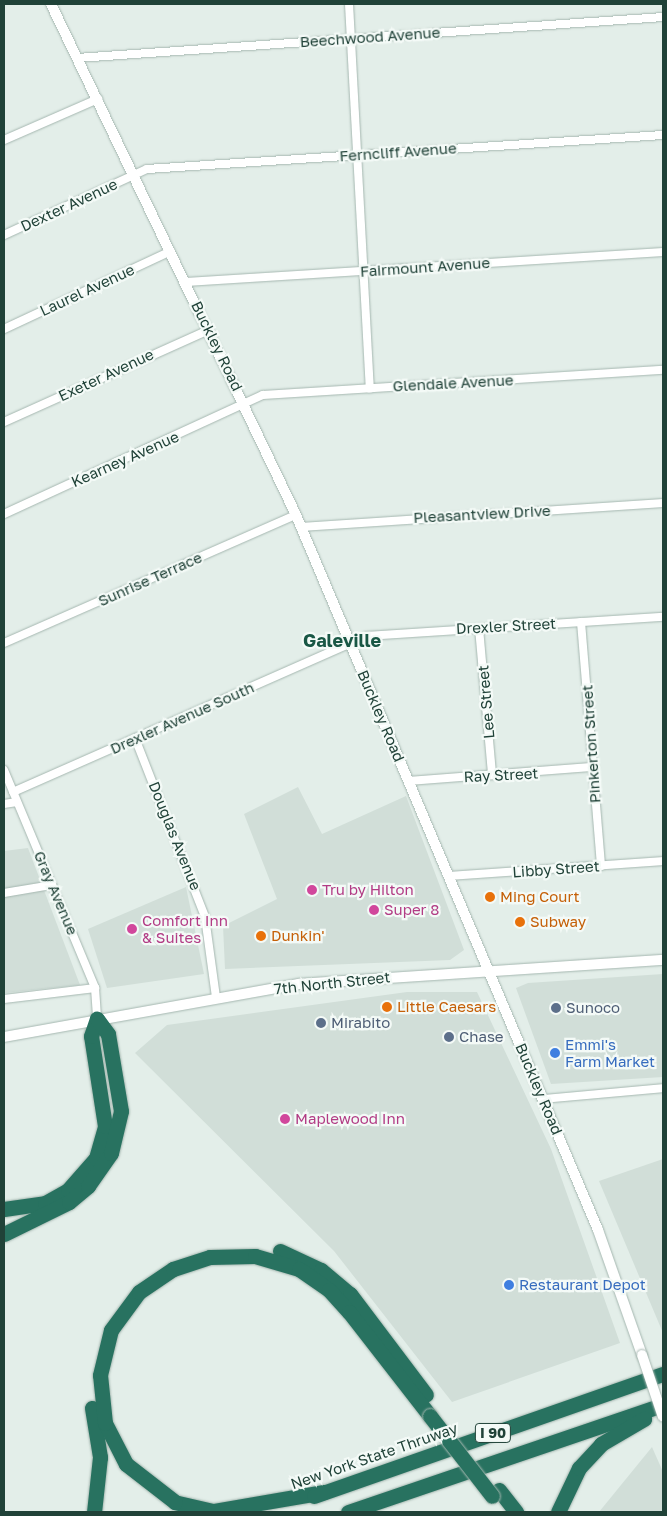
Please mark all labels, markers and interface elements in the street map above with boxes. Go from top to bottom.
street label: Beechwood Avenue [299,23,441,51]
street label: Ferncliff Avenue [339,139,457,165]
street label: Dexter Avenue [18,175,120,235]
street label: Fairmount Avenue [359,253,491,281]
street label: Laurel Avenue [37,260,137,320]
street label: Buckley Road [187,298,247,394]
street label: Exeter Avenue [55,345,157,405]
street label: Glendale Avenue [392,371,514,395]
street label: Kearney Avenue [68,427,182,491]
street label: Pleasantview Drive [413,501,551,527]
street label: Sunrise Terrace [95,548,205,610]
street label: Drexler Street [455,614,557,638]
district label: Galeville [303,629,381,651]
street label: Lee Street [474,664,498,740]
street label: Buckley Road [354,668,408,764]
street label: Drexler Avenue South [107,678,257,758]
street label: Pinkerton Street [578,684,604,804]
street label: Ray Street [463,764,539,786]
street label: Douglas Avenue [145,779,205,893]
street label: Gray Avenue [30,848,82,938]
street label: Libby Street [512,857,600,881]
place label: Tru by Hilton [322,881,414,899]
marker: Tru by Hilton [306,884,318,896]
place label: Ming Court [500,888,580,906]
marker: Ming Court [484,891,496,903]
place label: Super 8 [384,901,439,919]
marker: Super 8 [368,904,380,916]
place label: Comfort Inn & Suites [142,911,228,946]
place label: Subway [530,913,586,931]
marker: Subway [514,916,526,928]
marker: Comfort Inn & Suites [126,923,138,935]
place label: Dunkin' [271,927,325,945]
marker: Dunkin' [255,930,267,942]
street label: 7th North Street [273,968,391,998]
place label: Little Caesars [397,998,496,1016]
place label: Sunoco [566,999,620,1017]
marker: Little Caesars [381,1001,393,1013]
marker: Sunoco [550,1002,562,1014]
place label: Mirabito [331,1014,390,1032]
marker: Mirabito [315,1017,327,1029]
place label: Chase [459,1028,504,1046]
marker: Chase [443,1031,455,1043]
place label: Emmi's Farm Market [565,1035,655,1070]
street label: Buckley Road [512,1041,566,1137]
marker: Emmi's Farm Market [549,1047,561,1059]
place label: Maplewood Inn [295,1110,405,1128]
marker: Maplewood Inn [279,1113,291,1125]
place label: Restaurant Depot [519,1276,646,1294]
marker: Restaurant Depot [503,1279,515,1291]
street label: New York State Thruway [288,1419,460,1493]
road number: I 90 [474,1422,512,1445]

